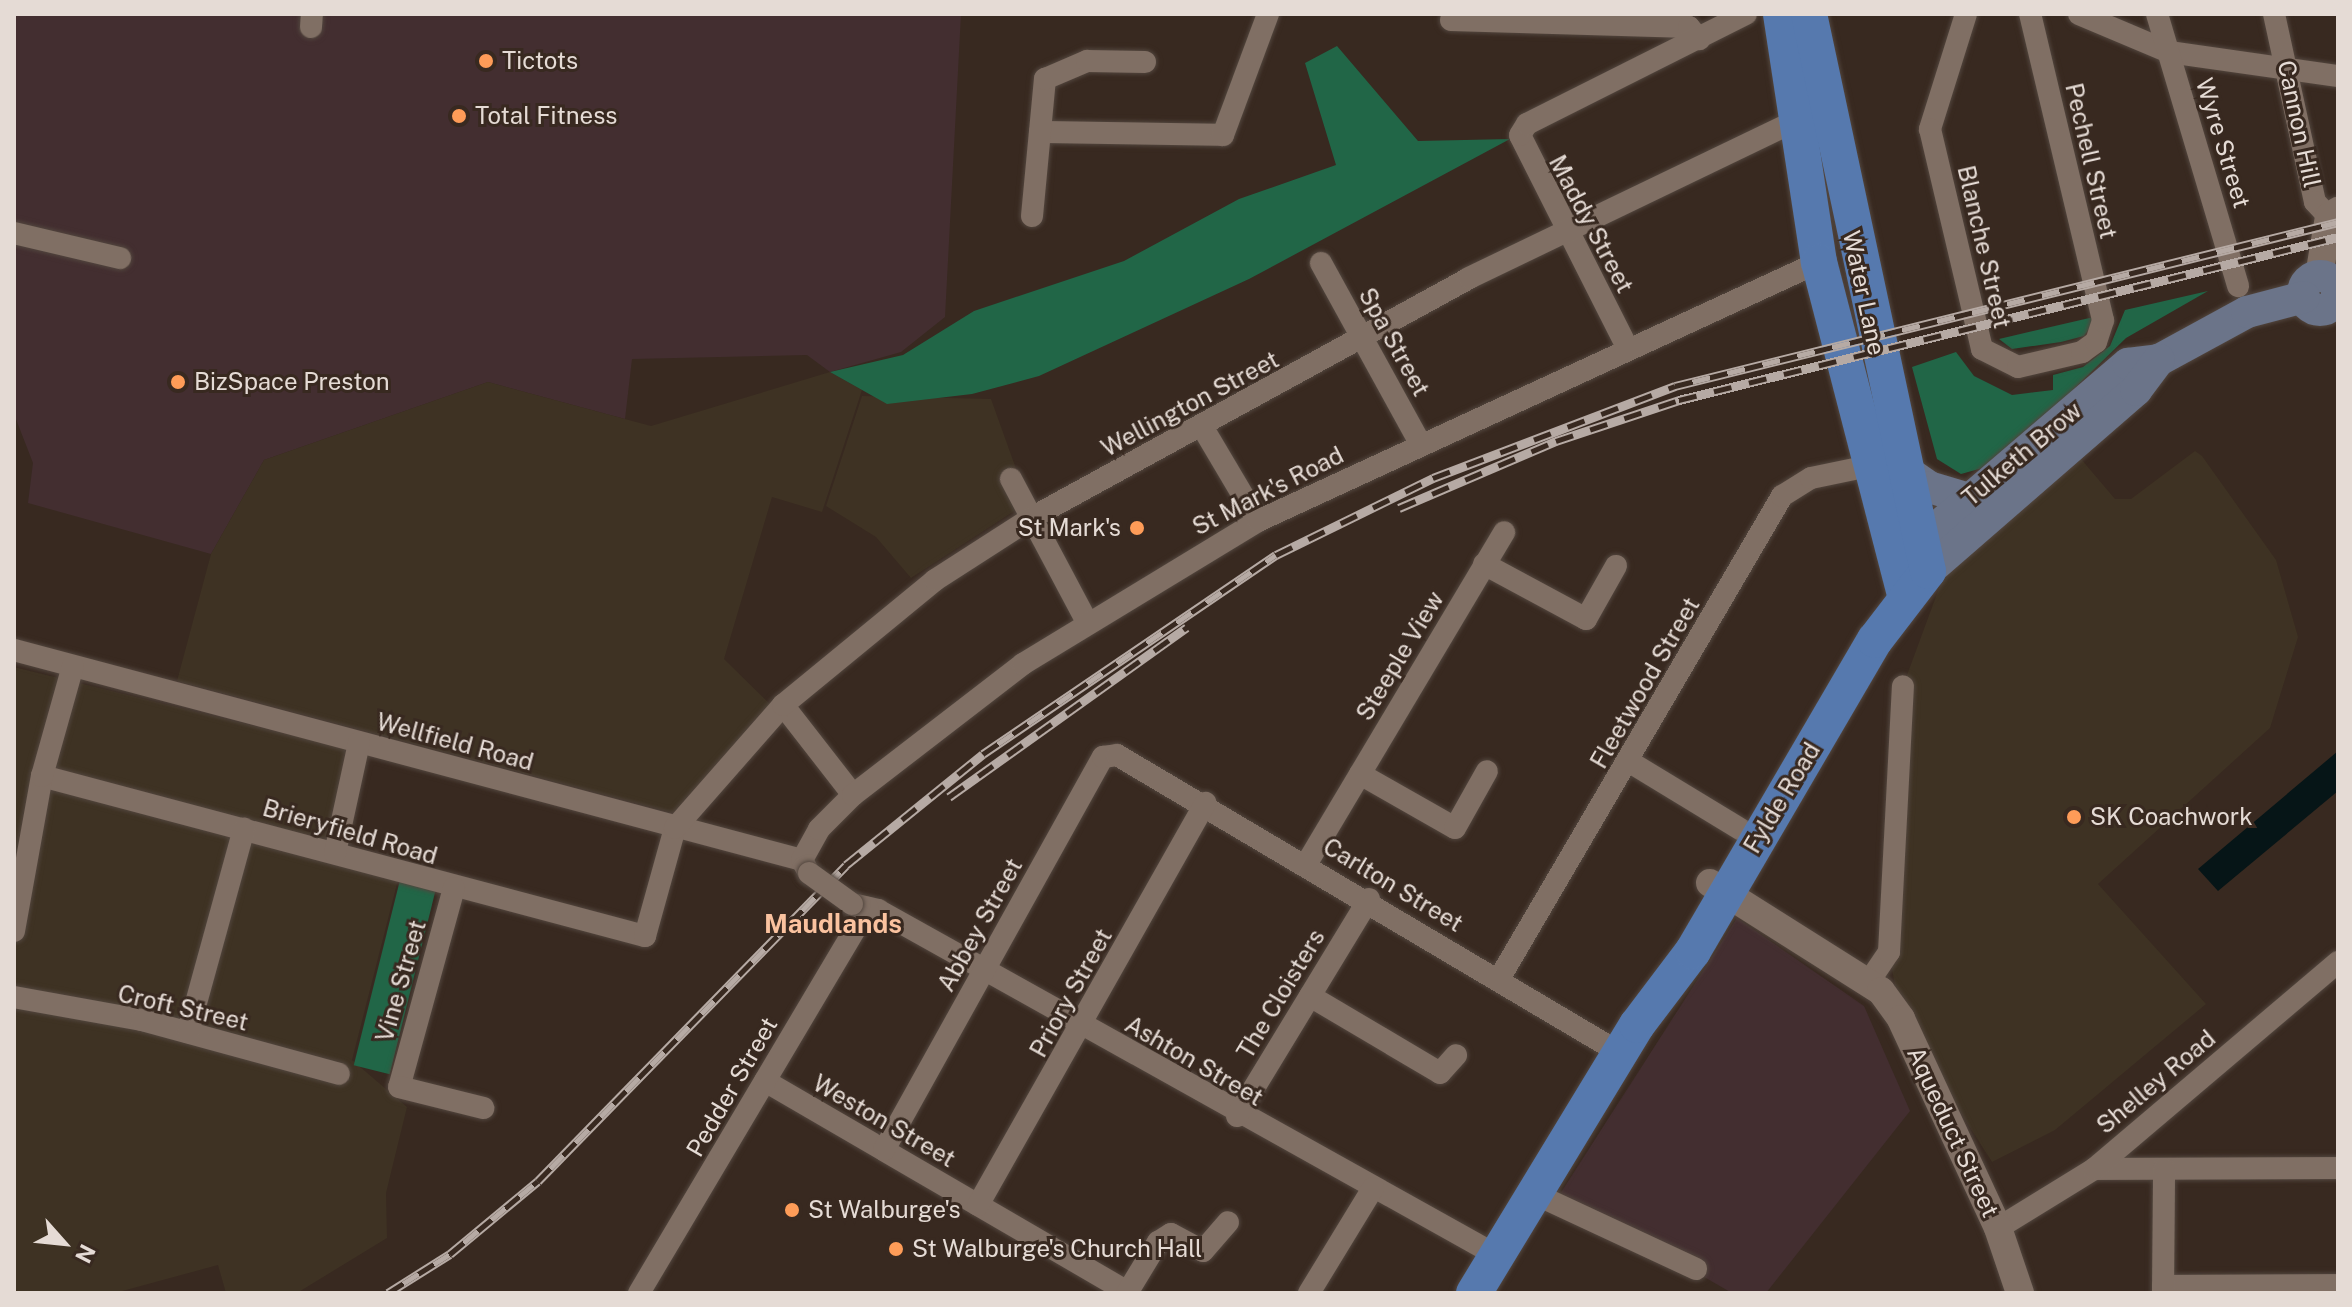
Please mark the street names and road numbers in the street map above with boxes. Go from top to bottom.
street label: Cannon Hill [2271,58,2327,190]
street label: Wyre Street [2190,75,2256,211]
street label: Pechell Street [2059,80,2123,242]
street label: Maddy Street [1543,150,1639,298]
street label: Blanche Street [1951,163,2017,331]
street label: Water Lane [1837,228,1891,358]
street label: Spa Street [1352,283,1436,401]
street label: Wellington Street [1096,345,1284,463]
street label: Tulketh Brow [1957,396,2087,512]
street label: St Mark's Road [1188,440,1348,542]
street label: Steeple View [1350,586,1450,726]
street label: Fleetwood Street [1584,592,1706,774]
street label: Wellfield Road [373,707,537,777]
street label: Fylde Road [1738,737,1826,859]
street label: Brieryfield Road [259,793,441,871]
street label: Carlton Street [1318,832,1468,938]
street label: Abbey Street [932,853,1028,997]
street label: Vine Street [370,917,432,1045]
street label: Priory Street [1024,924,1118,1062]
street label: The Cloisters [1231,924,1331,1064]
street label: Croft Street [115,979,251,1037]
street label: Ashton Street [1120,1010,1268,1112]
street label: Pedder Street [680,1012,784,1162]
street label: Shelley Road [2091,1024,2221,1140]
street label: Aqueduct Street [1901,1042,2005,1222]
street label: Weston Street [808,1069,960,1173]

